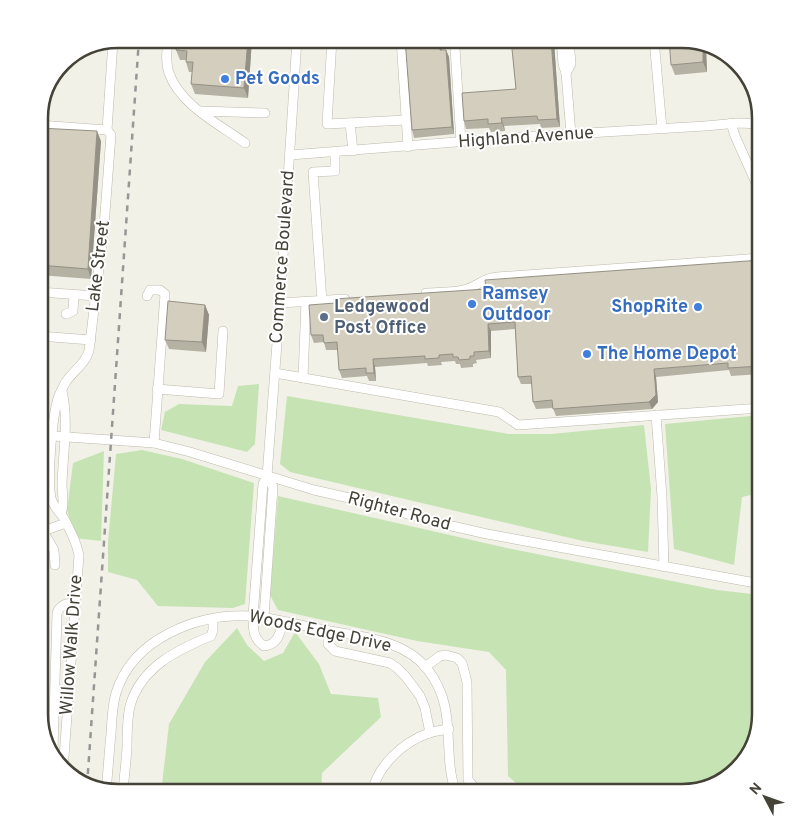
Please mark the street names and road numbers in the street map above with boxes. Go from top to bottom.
street label: Highland Avenue [457,122,595,154]
street label: Commerce Boulevard [265,170,301,344]
street label: Lake Street [82,219,116,313]
street label: Righter Road [345,487,453,537]
street label: Willow Walk Drive [56,574,88,716]
street label: Woods Edge Drive [247,606,393,658]

